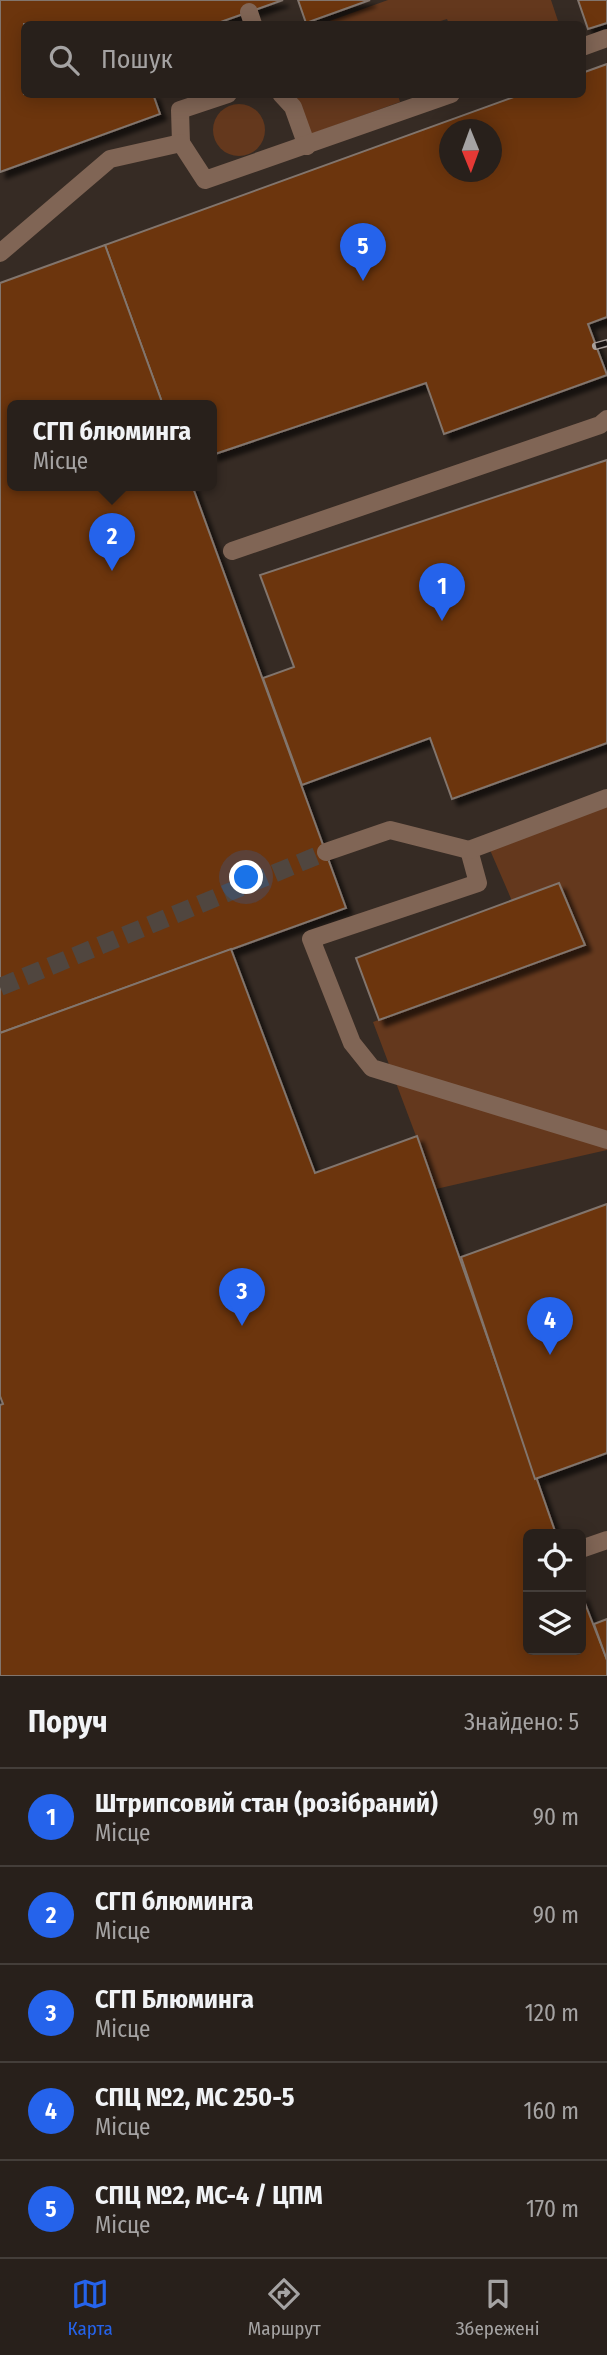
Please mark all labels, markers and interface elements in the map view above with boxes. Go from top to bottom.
search box [21,21,586,98]
icon: search [45,41,83,79]
text: Пошук [101,44,173,75]
north arrow [439,119,502,182]
pin: 5 [340,223,386,281]
popup [7,400,217,491]
text: СГП блюминга [33,416,191,447]
text: Місце [33,447,88,475]
pin: 2 [89,513,135,571]
pin: 1 [419,563,465,621]
your location [229,860,263,894]
pin: 3 [219,1268,265,1326]
pin: 4 [527,1297,573,1355]
map controls [523,1529,586,1655]
button: locate [523,1529,586,1592]
button: layers [523,1592,586,1655]
text: Поруч [28,1704,107,1740]
text: Знайдено: 5 [464,1708,579,1736]
text: Штрипсовий стан (розібраний) [95,1788,438,1819]
text: 1 [46,1803,56,1831]
text: 90 m [533,1803,579,1831]
text: Місце [95,1819,150,1847]
text: СГП блюминга [95,1886,254,1917]
text: 2 [46,1901,56,1929]
text: 90 m [533,1901,579,1929]
text: Місце [95,1917,150,1945]
text: СГП Блюминга [95,1984,254,2015]
text: 3 [46,1999,56,2027]
text: 120 m [525,1999,579,2027]
text: Місце [95,2015,150,2043]
text: СПЦ №2, МС 250-5 [95,2082,295,2113]
text: 4 [45,2097,57,2125]
text: 160 m [524,2097,579,2125]
text: Місце [95,2113,150,2141]
text: СПЦ №2, МС-4 / ЦПМ [95,2180,323,2211]
text: 5 [45,2195,57,2223]
text: 170 m [526,2195,579,2223]
text: Місце [95,2211,150,2239]
tab: Карта [68,2275,113,2340]
tab: Маршрут [248,2275,321,2340]
tab: Збережені [456,2275,539,2340]

